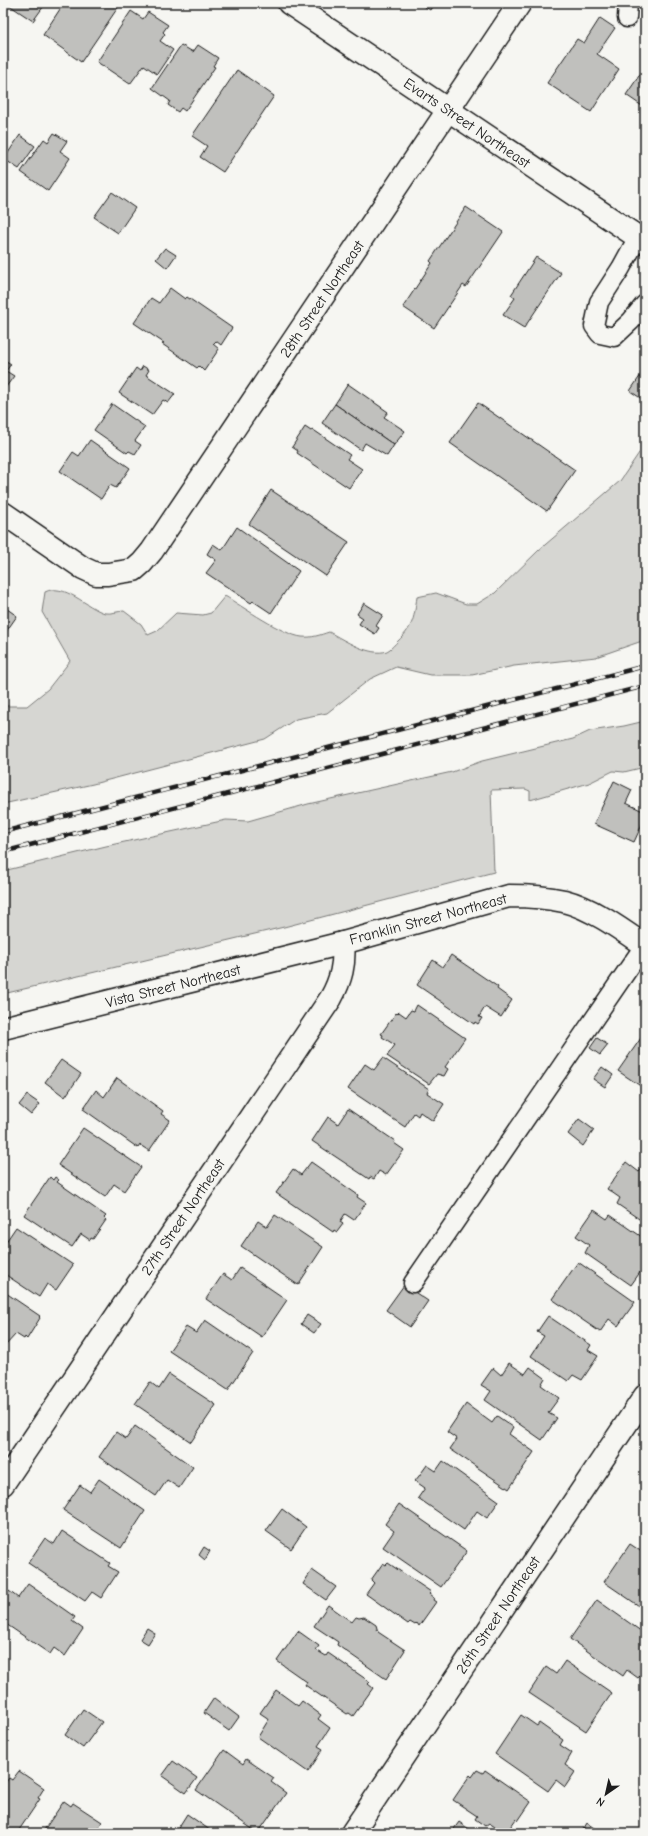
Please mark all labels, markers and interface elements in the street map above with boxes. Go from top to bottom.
street label: Evarts Street Northeast [400,74,534,172]
street label: 28th Street Northeast [276,236,368,361]
street label: Franklin Street Northeast [347,889,509,949]
street label: Vista Street Northeast [104,960,243,1012]
street label: 27th Street Northeast [137,1155,229,1279]
street label: 26th Street Northeast [452,1552,544,1677]
north arrow [586,1774,626,1814]
text: N [594,1794,607,1809]

